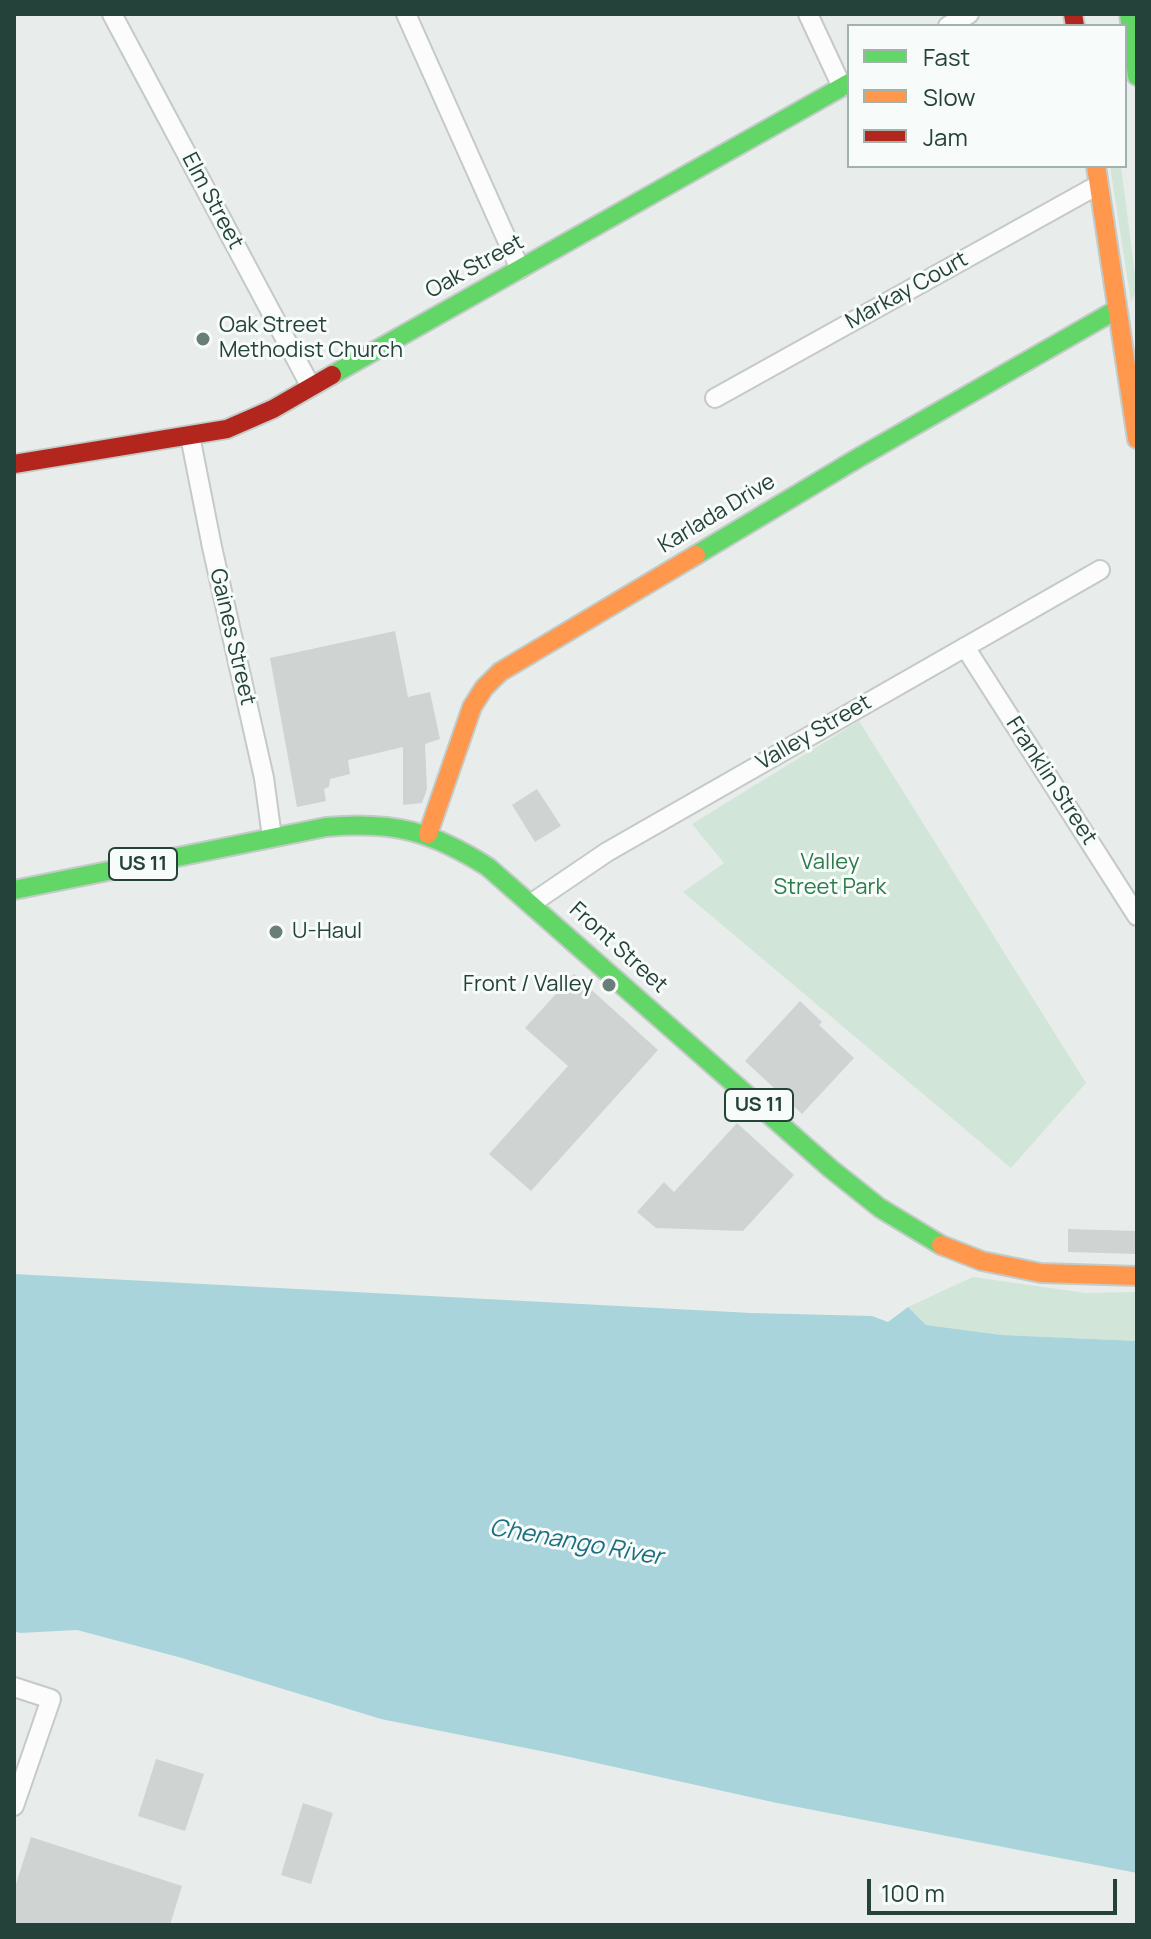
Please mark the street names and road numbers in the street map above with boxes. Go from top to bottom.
street label: Elm Street [176,148,248,254]
street label: Oak Street [421,229,529,305]
street label: Markay Court [841,247,973,335]
street label: Karlada Drive [654,469,780,559]
street label: Gaines Street [203,566,261,708]
street label: Valley Street [752,690,876,776]
street label: Franklin Street [1000,712,1102,850]
road number: US 11 [109,848,177,880]
street label: Front Street [564,897,672,999]
road number: US 11 [725,1089,793,1121]

